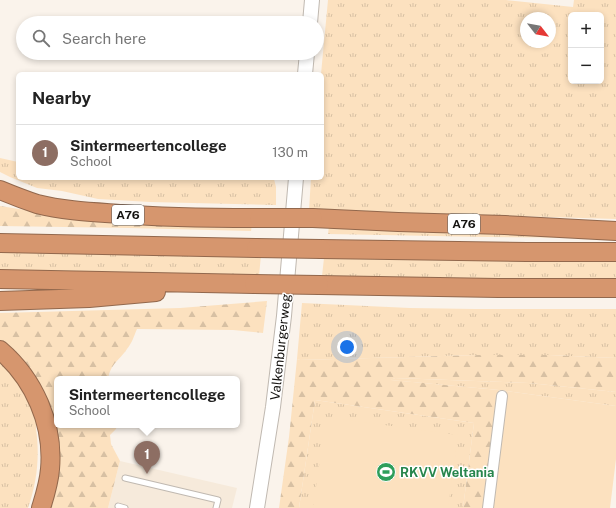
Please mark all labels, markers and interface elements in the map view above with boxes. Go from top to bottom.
north arrow [520,12,556,48]
map controls [568,12,604,84]
button: + [568,12,604,48]
search box [16,16,324,60]
icon: search [30,27,52,49]
text: Search here [62,30,146,47]
button: − [568,48,604,84]
text: Nearby [32,88,91,108]
text: Sintermeertencollege [70,137,227,154]
text: 1 [42,145,48,160]
text: 130 m [272,145,308,160]
text: School [70,154,112,169]
road number: A76 [112,205,144,225]
road number: A76 [448,214,480,234]
street label: Valkenburgerweg [267,293,294,401]
your location [337,337,357,357]
popup [54,376,240,428]
text: Sintermeertencollege [69,386,225,403]
text: School [69,403,110,418]
pin: 1 [134,441,160,474]
sports icon: RKVV Weltania [375,461,397,483]
place label: RKVV Weltania [400,465,494,480]

